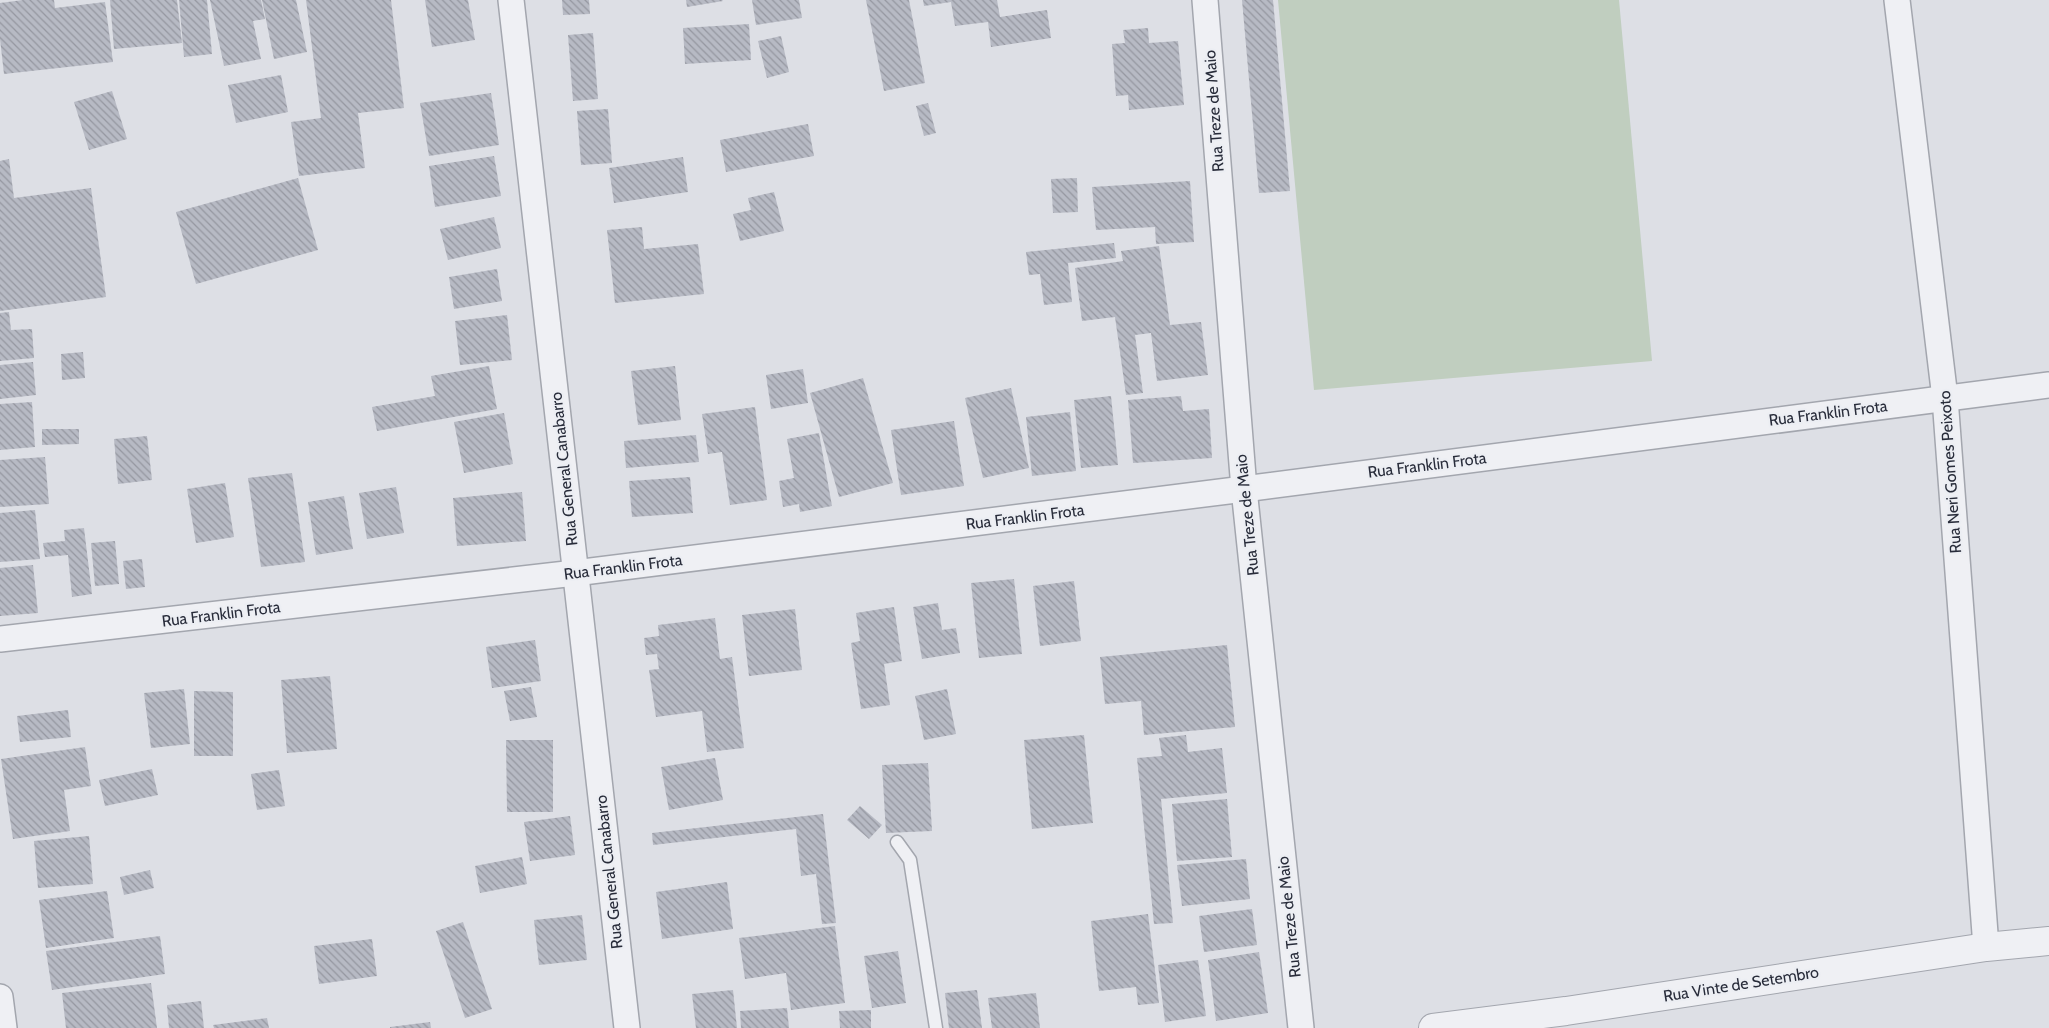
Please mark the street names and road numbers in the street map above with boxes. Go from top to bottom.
street label: Rua Treze de Maio [1200,49,1228,172]
street label: Rua Neri Gomes Peixoto [1935,390,1965,554]
street label: Rua General Canabarro [546,391,582,547]
street label: Rua Franklin Frota [1768,396,1889,430]
street label: Rua Franklin Frota [1367,448,1488,482]
street label: Rua Treze de Maio [1231,453,1263,577]
street label: Rua Franklin Frota [965,500,1086,534]
street label: Rua Franklin Frota [563,550,684,584]
street label: Rua Franklin Frota [161,597,282,631]
street label: Rua General Canabarro [591,794,627,950]
street label: Rua Treze de Maio [1273,855,1305,979]
street label: Rua Vinte de Setembro [1662,962,1820,1006]

